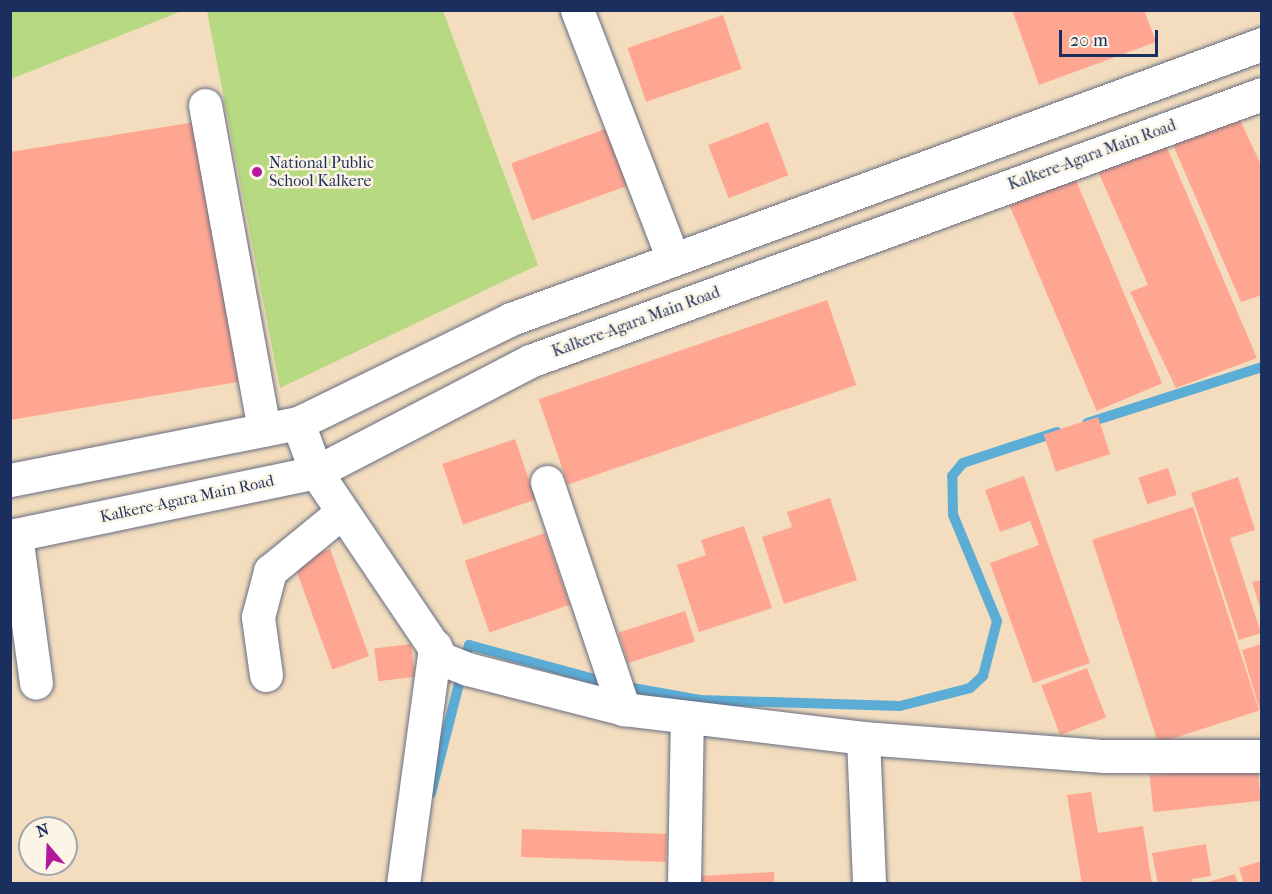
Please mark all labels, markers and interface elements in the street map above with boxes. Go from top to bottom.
scale bar [1062,18,1161,56]
text: 20 m [1070,30,1108,51]
street label: Kalkere-Agara Main Road [1005,116,1179,194]
place label: National Public School Kalkere [269,153,374,191]
marker: National Public School Kalkere [250,165,264,179]
street label: Kalkere-Agara Main Road [549,283,723,361]
street label: Kalkere-Agara Main Road [98,471,276,527]
north arrow [18,816,78,876]
text: N [34,819,51,841]

